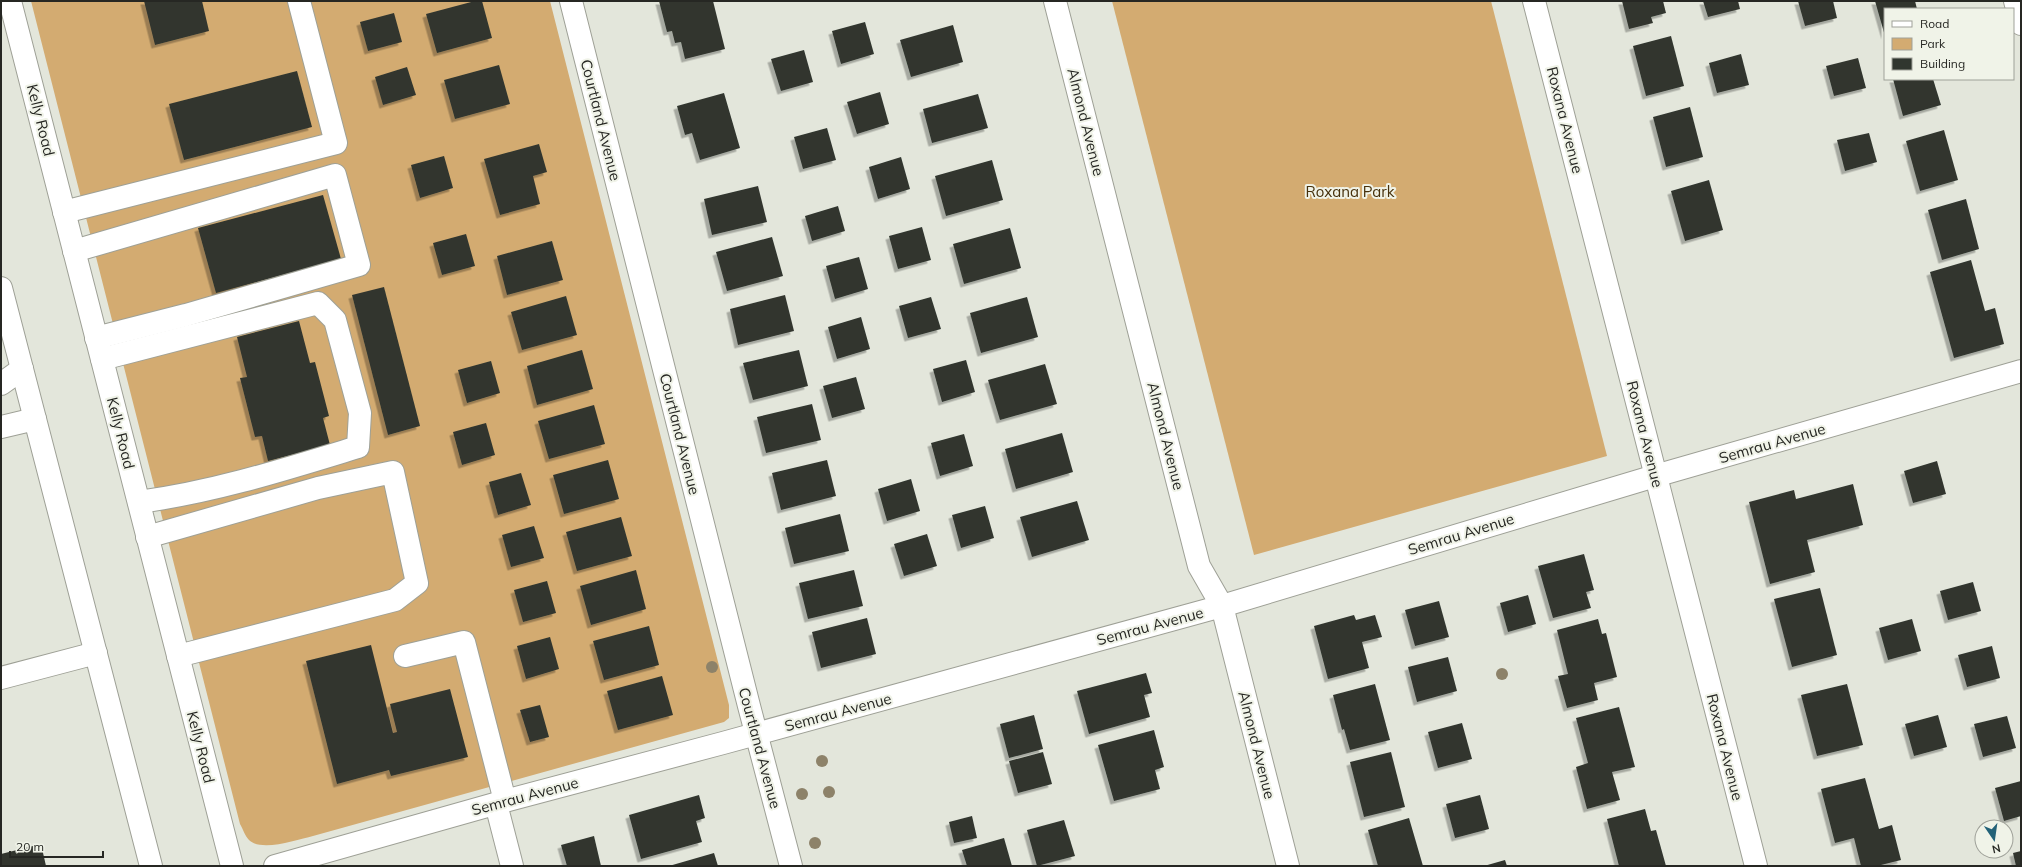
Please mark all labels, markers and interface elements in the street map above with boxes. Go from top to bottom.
legend [1884,8,2014,80]
text: Road [1920,16,1949,31]
text: Park [1920,36,1946,51]
text: Building [1920,56,1965,71]
street label: Courtland Avenue [577,57,625,183]
street label: Roxana Avenue [1543,65,1587,175]
street label: Almond Avenue [1063,66,1109,178]
street label: Kelly Road [23,82,59,158]
park label: Roxana Park [1306,182,1395,201]
street label: Courtland Avenue [656,371,704,497]
street label: Roxana Avenue [1623,379,1667,489]
street label: Almond Avenue [1143,380,1189,492]
street label: Kelly Road [103,395,139,471]
street label: Semrau Avenue [1717,419,1827,467]
street label: Semrau Avenue [1406,509,1516,559]
street label: Semrau Avenue [1094,603,1206,649]
street label: Courtland Avenue [735,685,785,811]
street label: Semrau Avenue [782,689,894,735]
street label: Almond Avenue [1234,689,1280,801]
street label: Roxana Avenue [1703,692,1747,802]
street label: Kelly Road [183,709,219,785]
street label: Semrau Avenue [469,773,581,819]
north arrow [1974,819,2014,859]
scale bar [10,833,103,859]
text: 20 m [16,839,44,854]
text: N [1991,841,2002,856]

